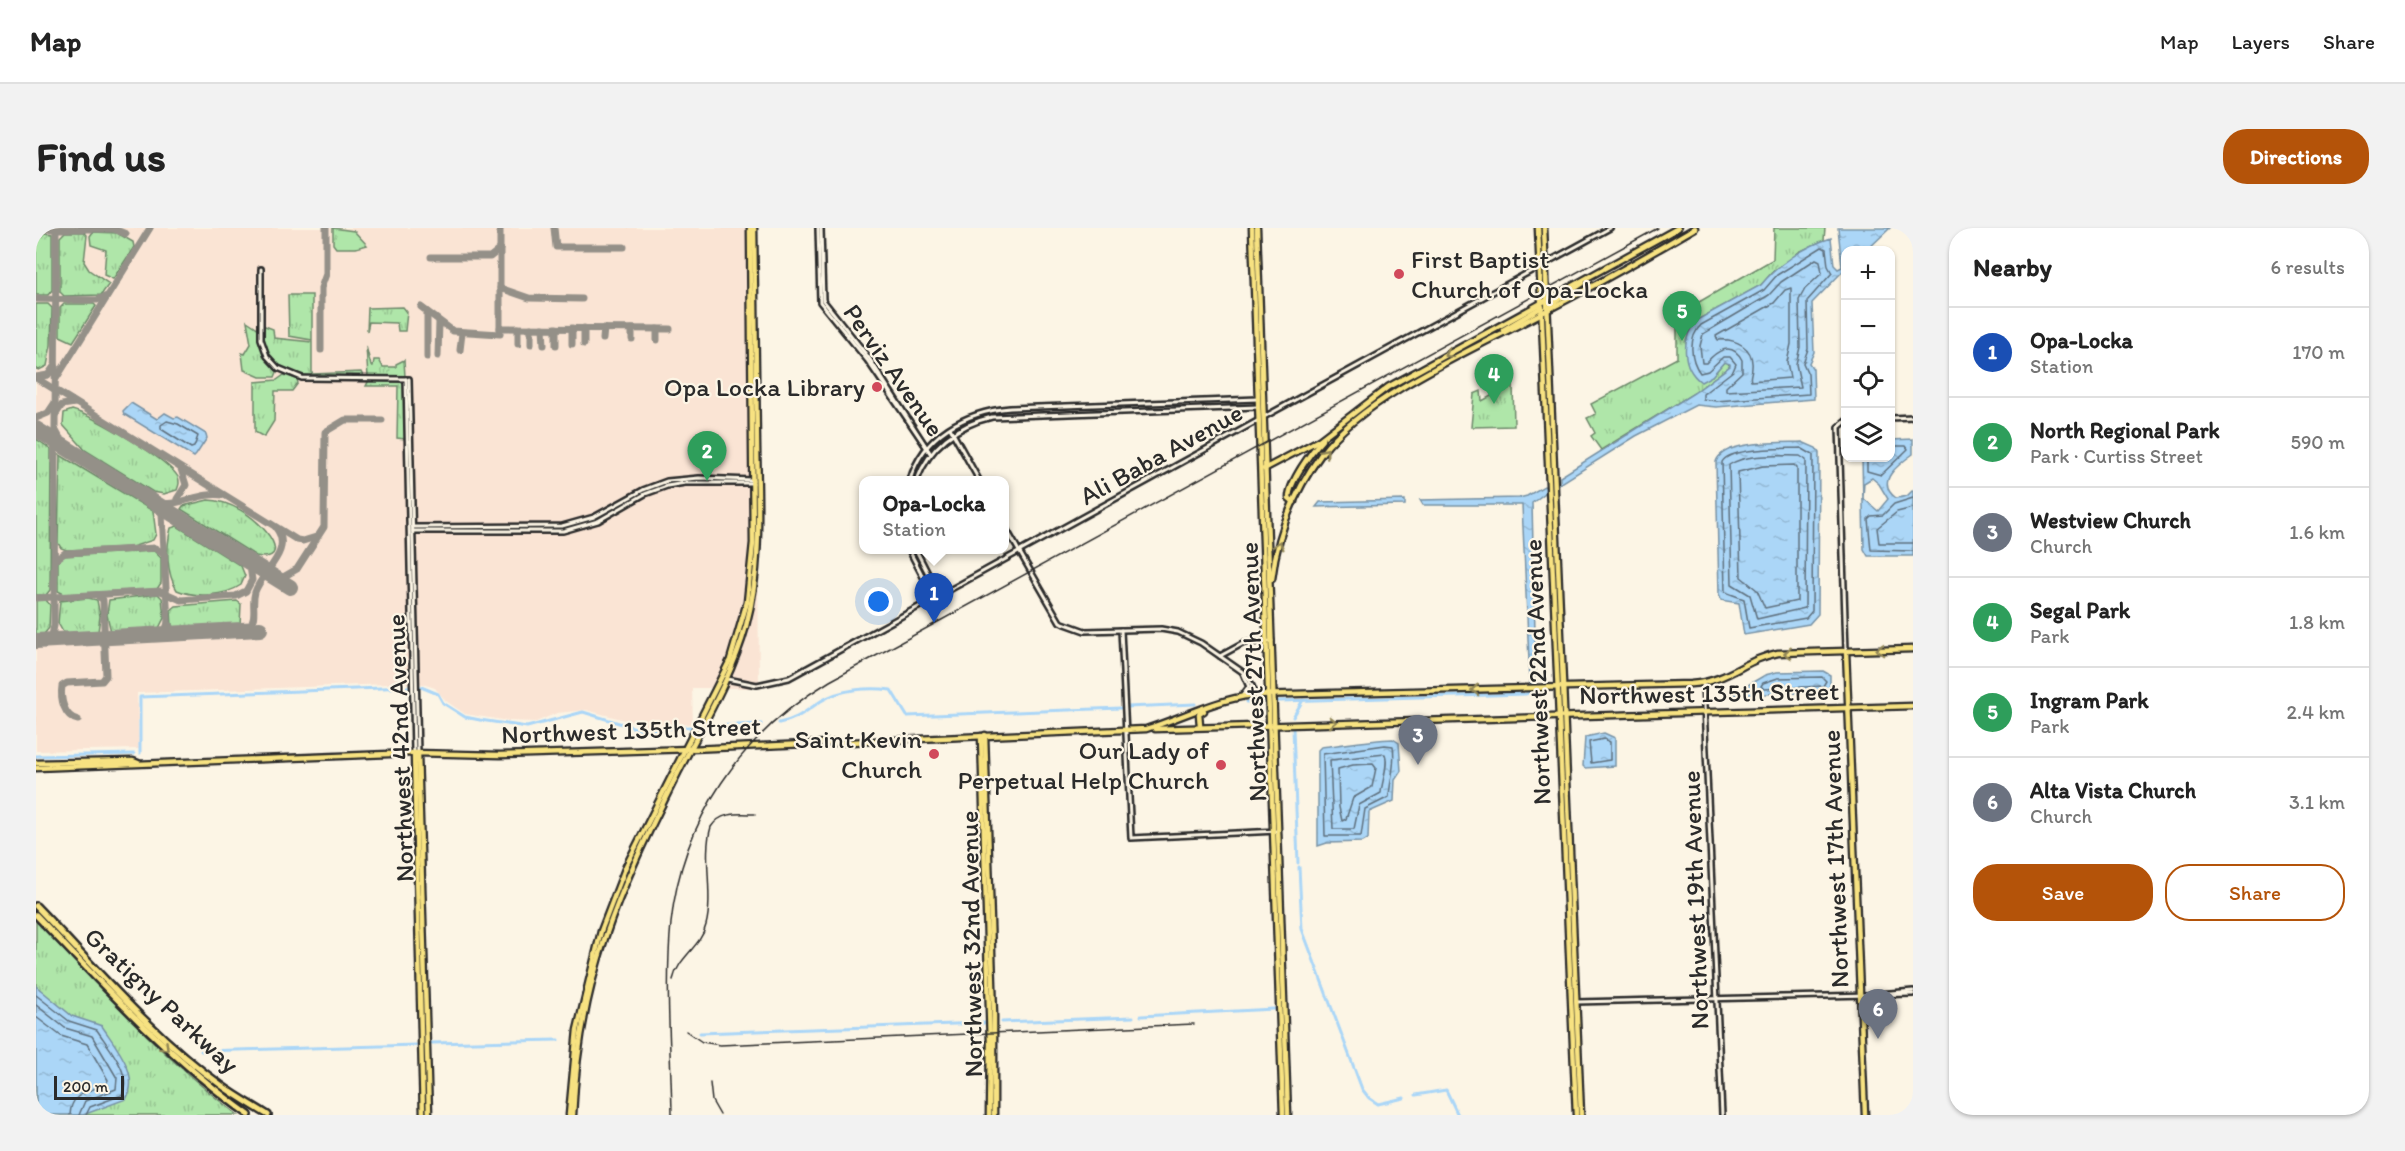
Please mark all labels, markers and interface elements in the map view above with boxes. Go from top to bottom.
text: Map [30,24,81,58]
text: Map [2160,29,2199,54]
text: Layers [2232,29,2290,54]
text: Share [2323,29,2375,54]
button: Directions [2223,129,2369,184]
text: Find us [36,131,166,182]
place label: First Baptist Church of Opa-Locka [1411,243,1648,305]
map controls [1841,246,1895,462]
button: + [1841,246,1895,300]
text: Nearby [1973,251,2052,283]
text: 6 results [2271,255,2345,279]
marker: First Baptist Church of Opa-Locka [1392,267,1406,281]
pin: 5 [1662,291,1702,341]
street label: Perviz Avenue [836,297,952,443]
button: − [1841,300,1895,354]
text: Opa-Locka [2030,327,2133,354]
text: 1 [1988,340,1997,364]
text: 170 m [2292,340,2345,364]
one-way arrow [1445,347,1455,358]
pin: 4 [1474,354,1514,404]
button: locate [1841,354,1895,408]
text: Station [2030,354,2093,378]
place label: Opa Locka Library [664,371,865,403]
marker: Opa Locka Library [870,380,884,394]
street label: Ali Baba Avenue [1074,396,1248,512]
button: layers [1841,408,1895,462]
text: North Regional Park [2030,417,2220,444]
text: 2 [1987,430,1998,454]
text: 590 m [2290,430,2345,454]
pin: 2 [688,432,726,481]
text: Park · Curtiss Street [2030,444,2203,468]
one-way arrow [1317,448,1328,459]
popup [859,476,1009,554]
text: Opa-Locka [883,490,985,517]
text: Westview Church [2030,507,2191,534]
text: Station [883,517,946,541]
text: 3 [1987,520,1998,544]
text: 1.6 km [2289,520,2345,544]
text: Church [2030,534,2092,558]
street label: Northwest 22nd Avenue [1516,538,1558,806]
one-way arrow [1271,540,1284,550]
street label: Northwest 27th Avenue [1232,542,1274,802]
pin: 1 [914,574,954,623]
your location [864,587,893,616]
text: Segal Park [2030,597,2130,624]
text: 4 [1986,610,1999,634]
text: 1.8 km [2289,610,2345,634]
street label: Northwest 42nd Avenue [379,613,421,883]
text: Park [2030,624,2069,648]
one-way arrow [1875,644,1884,656]
one-way arrow [1783,646,1792,659]
street label: Northwest 135th Street [1579,675,1840,711]
one-way arrow [1471,684,1480,696]
text: Ingram Park [2030,687,2149,714]
text: 5 [1987,700,1998,724]
text: 2.4 km [2287,700,2345,724]
street label: Northwest 135th Street [501,709,762,751]
text: Park [2030,714,2069,738]
one-way arrow [1329,716,1338,728]
pin: 3 [1398,716,1438,765]
place label: Saint Kevin Church [795,723,922,785]
street label: Northwest 17th Avenue [1815,729,1855,989]
place label: Our Lady of Perpetual Help Church [958,734,1209,796]
marker: Saint Kevin Church [927,747,941,761]
marker: Our Lady of Perpetual Help Church [1214,758,1228,772]
street label: Northwest 19th Avenue [1674,770,1716,1030]
text: Alta Vista Church [2030,777,2196,804]
text: 6 [1987,790,1998,814]
text: 3.1 km [2289,790,2345,814]
text: Church [2030,804,2092,828]
street label: Northwest 32nd Avenue [953,810,989,1078]
button: Save [1973,864,2153,921]
button: Share [2165,864,2345,921]
street label: Gratigny Parkway [78,920,246,1080]
pin: 6 [1858,990,1898,1039]
one-way arrow [157,1040,168,1051]
scale bar [54,1073,124,1100]
text: 200 m [63,1077,108,1096]

